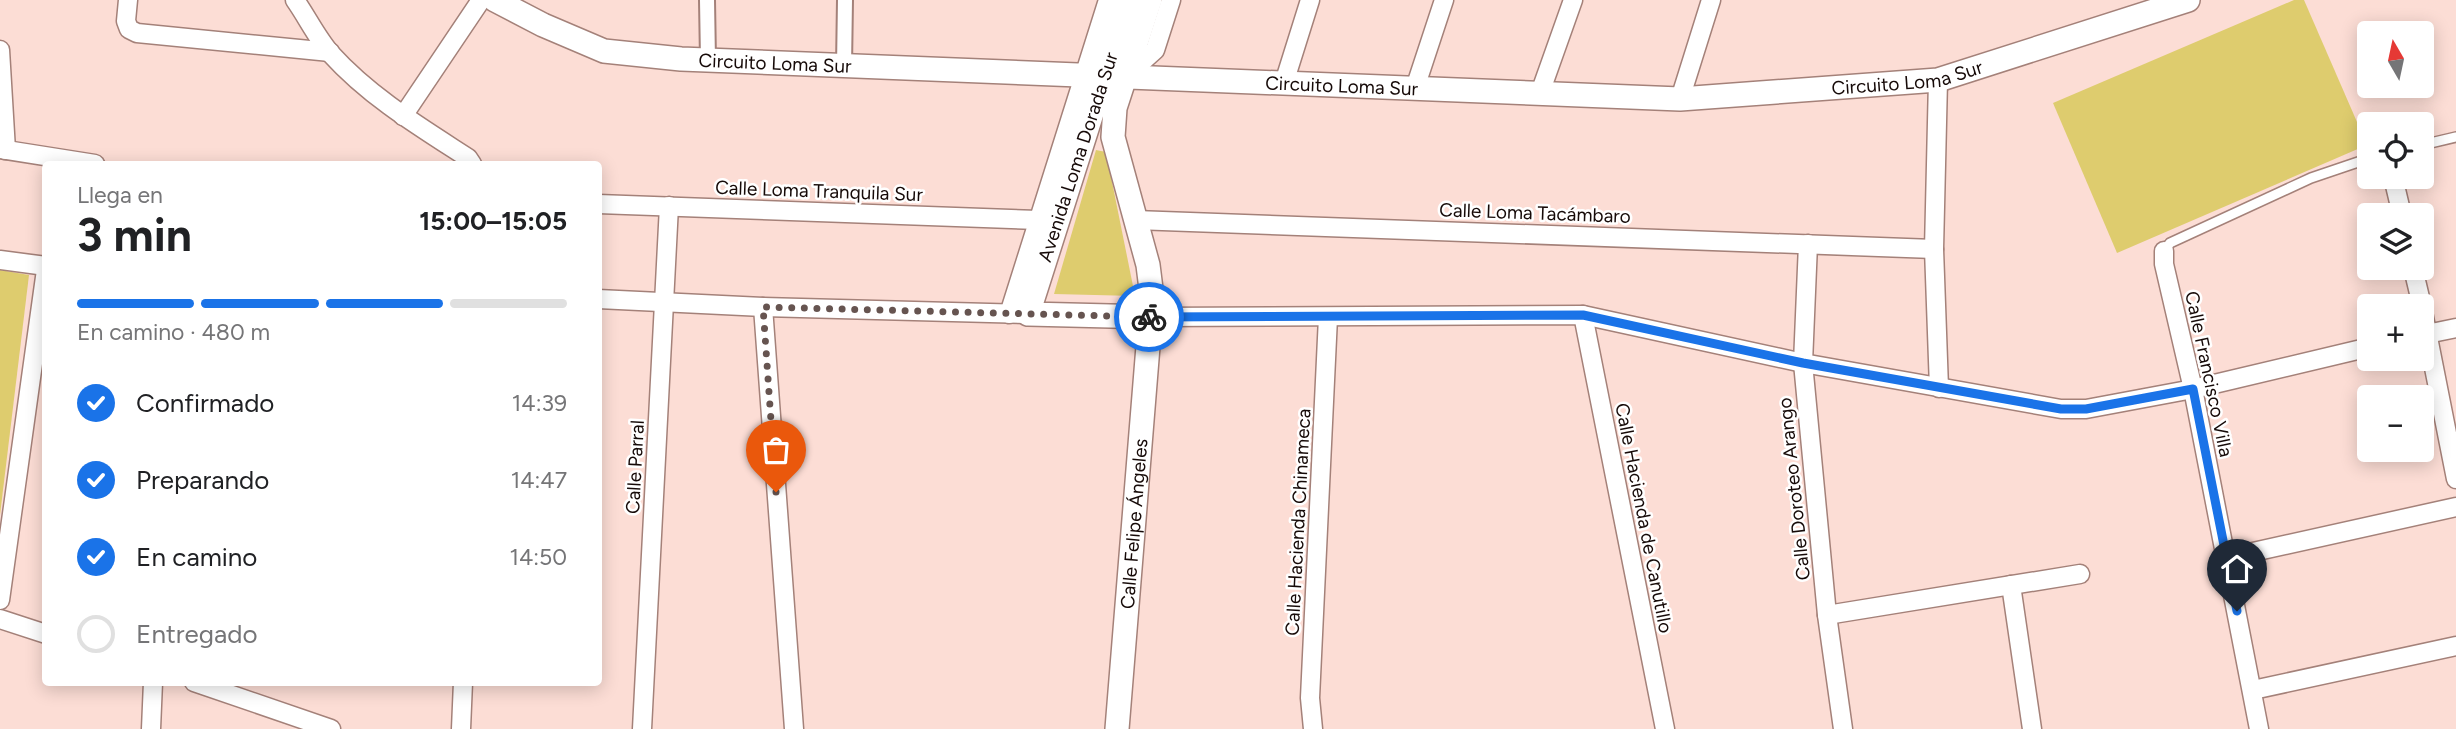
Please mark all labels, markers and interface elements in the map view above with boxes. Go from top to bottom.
north arrow [2357,21,2434,98]
map controls [2357,21,2434,462]
street label: Circuito Loma Sur [698,48,853,77]
street label: Avenida Loma Dorada Sur [1033,49,1123,265]
street label: Circuito Loma Sur [1831,55,1986,99]
street label: Circuito Loma Sur [1265,71,1419,100]
button: locate [2357,112,2434,189]
street label: Calle Loma Tranquila Sur [715,176,924,206]
text: Llega en [77,181,163,209]
street label: Calle Loma Tacámbaro [1439,198,1631,228]
button: layers [2357,203,2434,280]
text: 15:00–15:05 [419,205,567,237]
text: 3 min [77,207,192,263]
courier [1114,282,1184,352]
street label: Calle Francisco Villa [2180,289,2238,459]
button: + [2357,294,2434,371]
icon: bike [1130,298,1168,336]
text: En camino · 480 m [77,318,270,346]
icon: check [77,384,115,422]
button: − [2357,385,2434,462]
text: Confirmado [136,387,274,419]
text: 14:39 [512,389,567,417]
street label: Calle Doroteo Arango [1773,397,1815,581]
street label: Calle Hacienda de Canutillo [1610,401,1678,635]
street label: Calle Hacienda Chinameca [1281,408,1315,636]
street label: Calle Parral [621,419,649,515]
pin [746,420,806,492]
icon: bag [757,431,795,469]
street label: Calle Felipe Ángeles [1115,437,1152,610]
icon: check [77,461,115,499]
text: Preparando [136,464,269,496]
text: 14:47 [511,466,567,494]
icon: check [77,538,115,576]
pin [2207,539,2267,611]
text: En camino [136,541,257,573]
text: 14:50 [509,543,567,571]
icon: home [2218,550,2256,588]
text: Entregado [136,618,258,650]

